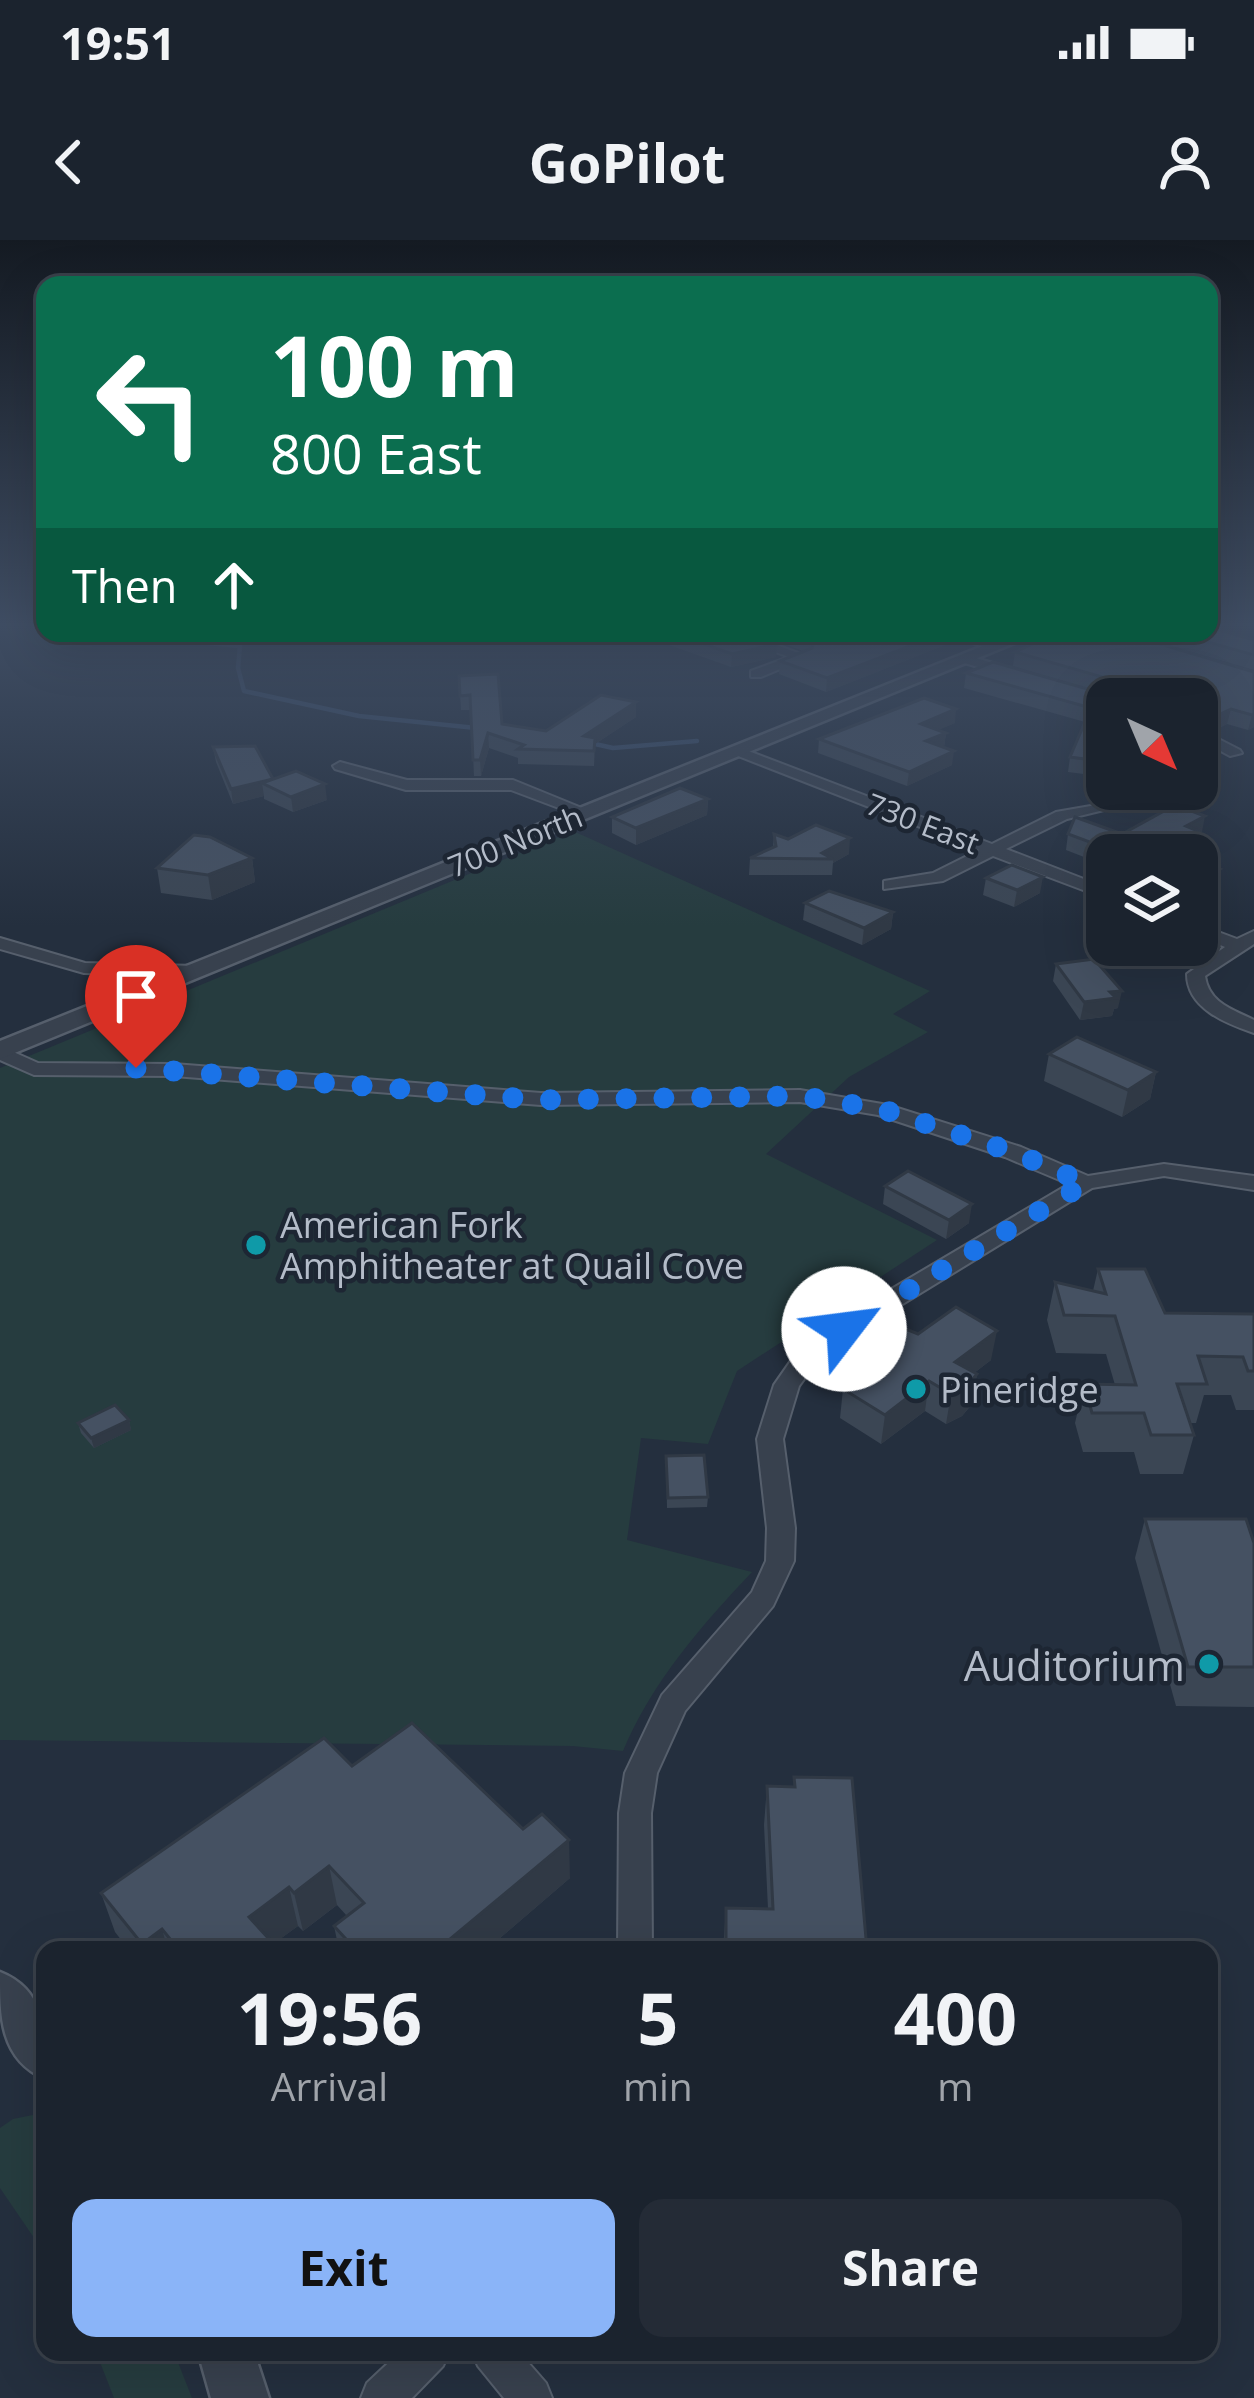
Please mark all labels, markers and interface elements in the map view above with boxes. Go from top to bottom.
text: 19:51 [60,12,176,73]
text: GoPilot [529,125,725,199]
icon: back [36,129,102,195]
icon: person [1152,129,1218,195]
text: 100 m [270,307,518,422]
icon: left [72,324,228,480]
text: 800 East [270,416,482,490]
icon: ahead [201,552,267,618]
text: Then [72,555,177,616]
north arrow [1086,678,1218,810]
map controls [1086,678,1218,966]
street label: 730 East [861,783,985,863]
street label: 700 North [442,796,588,886]
button: layers [1086,834,1218,966]
pin [85,945,187,1068]
icon: arrive [103,963,169,1029]
place label: American Fork Amphitheater at Quail Cove [280,1200,744,1290]
marker: American Fork Amphitheater at Quail Cove [243,1232,269,1258]
position arrow [781,1266,907,1392]
place label: Pineridge [940,1365,1099,1414]
marker: Pineridge [903,1376,929,1402]
place label: Auditorium [964,1636,1185,1693]
marker: Auditorium [1196,1651,1222,1677]
text: 19:56 [237,1968,422,2066]
text: 5 [637,1968,678,2066]
text: 400 [894,1968,1017,2066]
text: Arrival [271,2059,388,2112]
text: min [623,2059,693,2112]
text: m [937,2059,973,2112]
button: Exit [72,2199,615,2337]
button: Share [639,2199,1182,2337]

